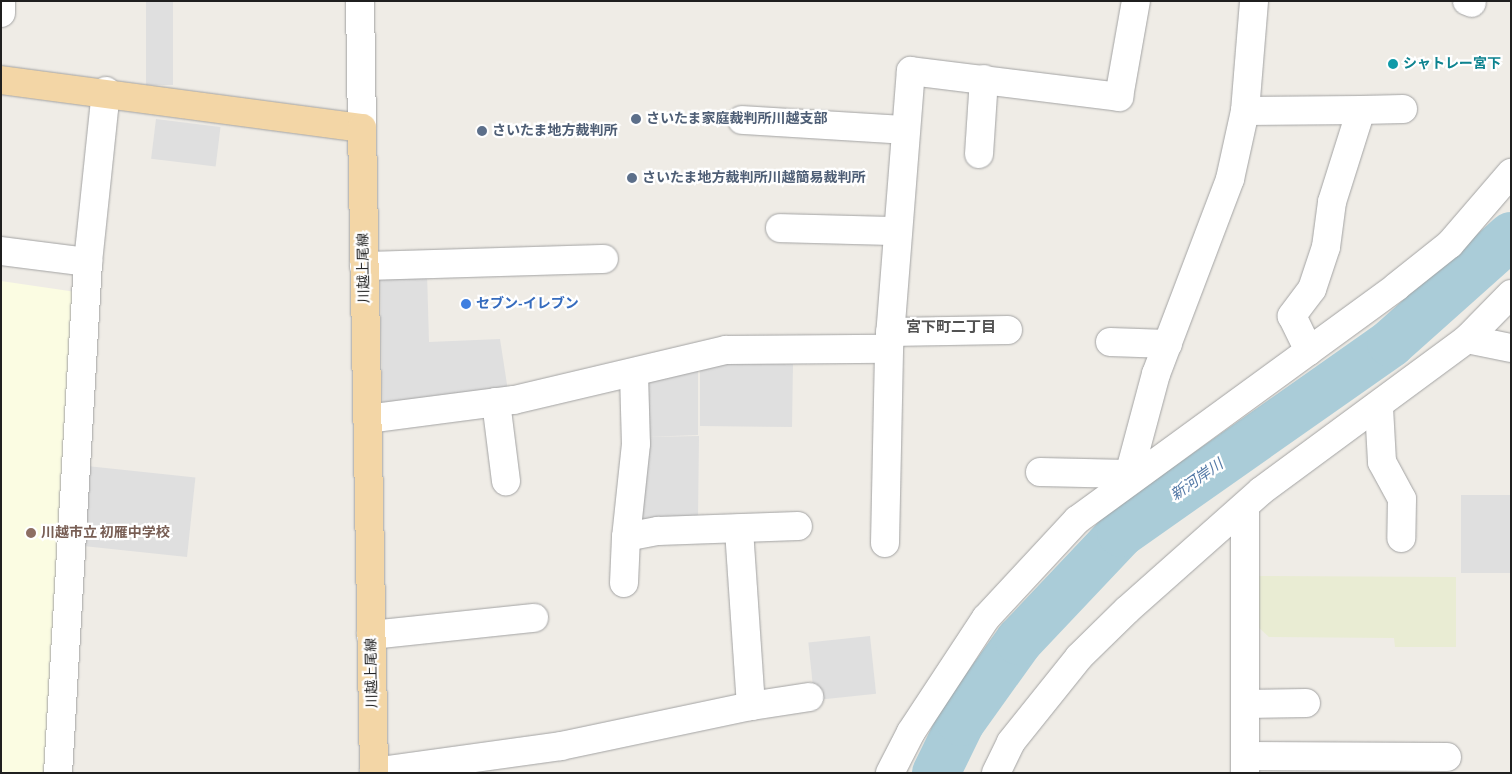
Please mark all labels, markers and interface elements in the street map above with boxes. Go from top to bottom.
place label: シャトレー宮下 [1403,56,1501,72]
marker: シャトレー宮下 [1387,58,1399,70]
place label: さいたま家庭裁判所川越支部 [646,111,828,127]
marker: さいたま家庭裁判所川越支部 [630,113,642,125]
place label: さいたま地方裁判所 [492,123,618,139]
marker: さいたま地方裁判所 [476,125,488,137]
place label: さいたま地方裁判所川越簡易裁判所 [642,170,866,186]
marker: さいたま地方裁判所川越簡易裁判所 [626,172,638,184]
street label: 川越上尾線 [355,233,373,303]
place label: セブン-イレブン [476,296,579,312]
marker: セブン-イレブン [460,298,472,310]
district label: 宮下町二丁目 [906,319,996,337]
water label: 新河岸川 [1167,455,1227,505]
place label: 川越市立 初雁中学校 [41,525,170,541]
marker: 川越市立 初雁中学校 [25,527,37,539]
street label: 川越上尾線 [363,638,381,708]

